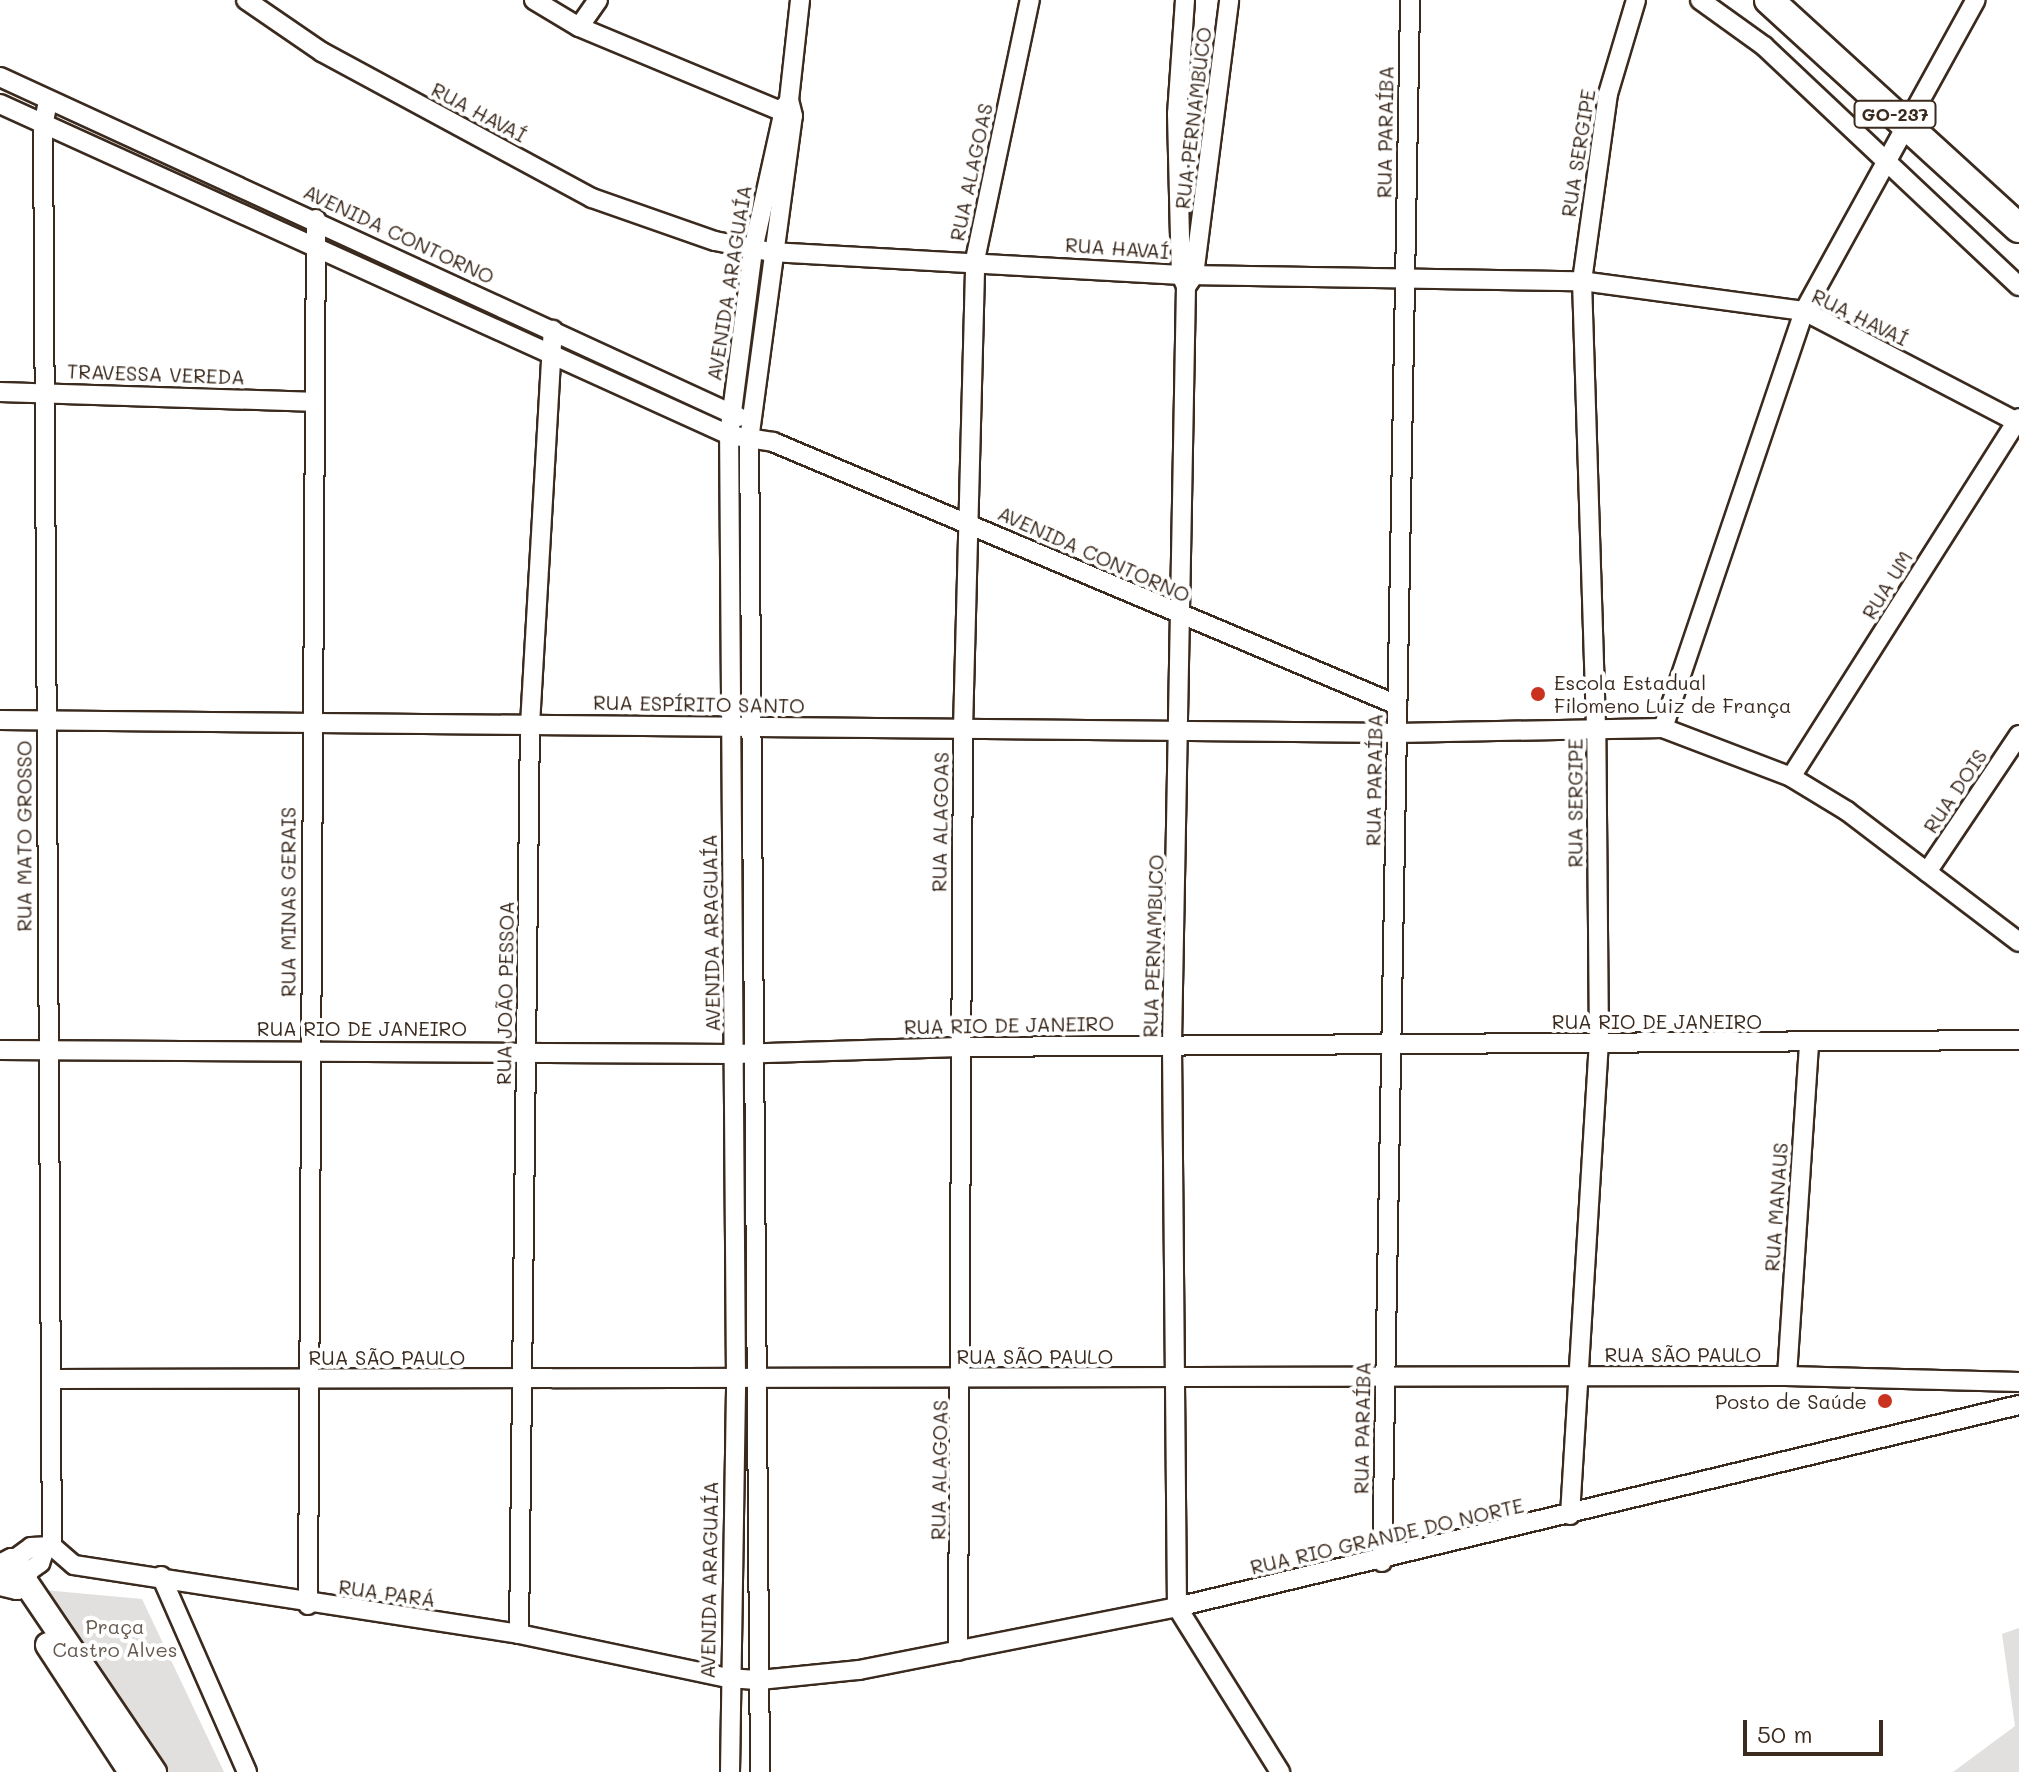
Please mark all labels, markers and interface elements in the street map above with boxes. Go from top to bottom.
street label: RUA PERNAMBUCO [1170,26,1216,210]
street label: RUA PARAÍBA [1372,66,1398,198]
street label: RUA HAVAÍ [427,77,531,147]
street label: RUA SERGIPE [1556,87,1600,219]
road number: GO-237 [1853,100,1937,128]
street label: RUA ALAGOAS [945,101,997,243]
street label: AVENIDA CONTORNO [300,179,498,289]
street label: AVENIDA ARAGUAÍA [702,183,756,383]
street label: RUA HAVAÍ [1064,232,1170,264]
street label: RUA HAVAÍ [1808,283,1912,351]
street label: TRAVESSA VEREDA [67,359,245,389]
street label: AVENIDA CONTORNO [994,501,1194,607]
street label: RUA UM [1857,547,1917,623]
place label: Escola Estadual Filomeno Luiz de França [1554,670,1791,717]
marker: Escola Estadual Filomeno Luiz de França [1529,685,1547,703]
street label: RUA ESPÍRITO SANTO [593,690,805,718]
street label: RUA PARAÍBA [1361,714,1387,846]
street label: RUA SERGIPE [1563,738,1587,868]
street label: RUA MATO GROSSO [12,740,36,932]
street label: RUA DOIS [1918,744,1992,838]
street label: RUA ALAGOAS [927,752,953,892]
street label: RUA MINAS GERAIS [276,807,300,997]
street label: AVENIDA ARAGUAÍA [697,834,725,1032]
street label: RUA PERNAMBUCO [1138,854,1168,1038]
street label: RUA JOÃO PESSOA [491,901,519,1085]
street label: RUA RIO DE JANEIRO [1552,1009,1762,1033]
street label: RUA RIO DE JANEIRO [904,1011,1114,1039]
street label: RUA RIO DE JANEIRO [257,1016,467,1040]
street label: RUA MANAUS [1760,1142,1792,1272]
street label: RUA SÃO PAULO [1605,1342,1761,1366]
street label: RUA SÃO PAULO [957,1344,1113,1368]
street label: RUA SÃO PAULO [309,1345,465,1369]
street label: RUA PARAÍBA [1349,1362,1375,1494]
place label: Posto de Saúde [1715,1389,1867,1413]
marker: Posto de Saúde [1874,1390,1896,1412]
street label: RUA ALAGOAS [926,1400,952,1540]
street label: AVENIDA ARAGUAÍA [695,1481,723,1679]
street label: RUA RIO GRANDE DO NORTE [1248,1493,1526,1579]
street label: RUA PARÁ [337,1574,437,1612]
park label: Praça Castro Alves [52,1614,178,1661]
scale bar [1747,1704,1887,1754]
text: 50 m [1757,1718,1813,1749]

